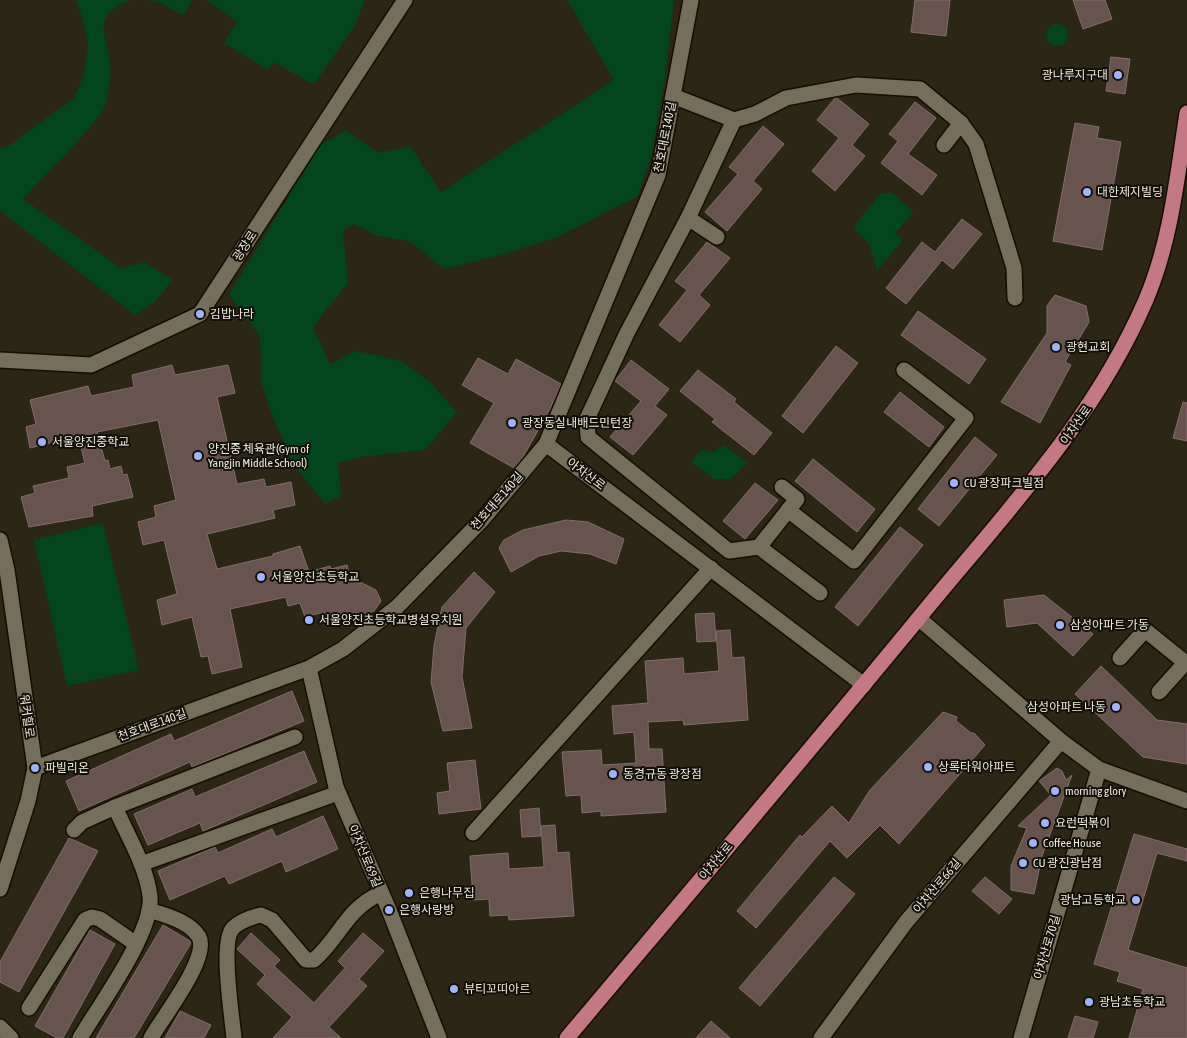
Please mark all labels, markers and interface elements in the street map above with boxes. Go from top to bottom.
place label: 광나루지구대 [1042,68,1108,82]
marker: 광나루지구대 [1112,69,1124,81]
street label: 천호대로140길 [651,100,679,174]
place label: 대한제지빌딩 [1097,185,1163,199]
marker: 대한제지빌딩 [1081,186,1093,198]
street label: 광장로 [230,228,260,264]
place label: 김밥나라 [210,307,254,321]
marker: 김밥나라 [194,308,206,320]
place label: 광현교회 [1066,340,1110,354]
marker: 광현교회 [1050,341,1062,353]
street label: 아차산로 [1058,403,1094,447]
place label: 광장동실내배드민턴장 [522,416,632,430]
marker: 광장동실내배드민턴장 [506,417,518,429]
place label: 서울양진중학교 [52,435,129,449]
marker: 서울양진중학교 [36,436,48,448]
place label: 양진중 체육관(Gym of Yangjin Middle School) [208,442,310,470]
marker: 양진중 체육관(Gym of Yangjin Middle School) [192,450,204,462]
street label: 아차산로 [564,455,608,493]
street label: 천호대로140길 [468,469,526,533]
place label: CU 광장파크빌점 [964,476,1044,490]
marker: CU 광장파크빌점 [948,477,960,489]
place label: 서울양진초등학교 [271,570,359,584]
marker: 서울양진초등학교 [255,571,267,583]
place label: 서울양진초등학교병설유치원 [319,613,463,627]
marker: 서울양진초등학교병설유치원 [303,614,315,626]
place label: 삼성아파트 가동 [1070,618,1149,632]
marker: 삼성아파트 가동 [1054,619,1066,631]
street label: 워커힐로 [17,693,37,739]
place label: 삼성아파트 나동 [1027,700,1106,714]
marker: 삼성아파트 나동 [1110,701,1122,713]
street label: 천호대로140길 [116,706,188,744]
place label: 상록타워아파트 [938,760,1015,774]
place label: 파빌리온 [45,761,89,775]
marker: 상록타워아파트 [922,761,934,773]
marker: 파빌리온 [29,762,41,774]
place label: 동경규동 광장점 [623,767,702,781]
marker: 동경규동 광장점 [607,768,619,780]
place label: morning glory [1065,784,1126,798]
marker: morning glory [1049,785,1061,797]
place label: 요런떡볶이 [1055,816,1110,830]
marker: 요런떡볶이 [1039,817,1051,829]
street label: 아차산로69길 [346,823,384,889]
place label: Coffee House [1043,836,1101,850]
marker: Coffee House [1027,837,1039,849]
street label: 아차산로 [696,840,736,882]
street label: 아차산로66길 [910,856,964,916]
place label: CU 광진광남점 [1033,856,1102,870]
marker: CU 광진광남점 [1017,857,1029,869]
place label: 은행나무집 [419,886,474,900]
marker: 은행나무집 [403,887,415,899]
place label: 광남고등학교 [1060,893,1126,907]
marker: 광남고등학교 [1130,894,1142,906]
place label: 은행사랑방 [399,903,454,917]
marker: 은행사랑방 [383,904,395,916]
street label: 아차산로70길 [1031,913,1063,981]
place label: 뷰티꼬띠아르 [464,982,530,996]
marker: 뷰티꼬띠아르 [448,983,460,995]
place label: 광남초등학교 [1099,995,1165,1009]
marker: 광남초등학교 [1083,996,1095,1008]

